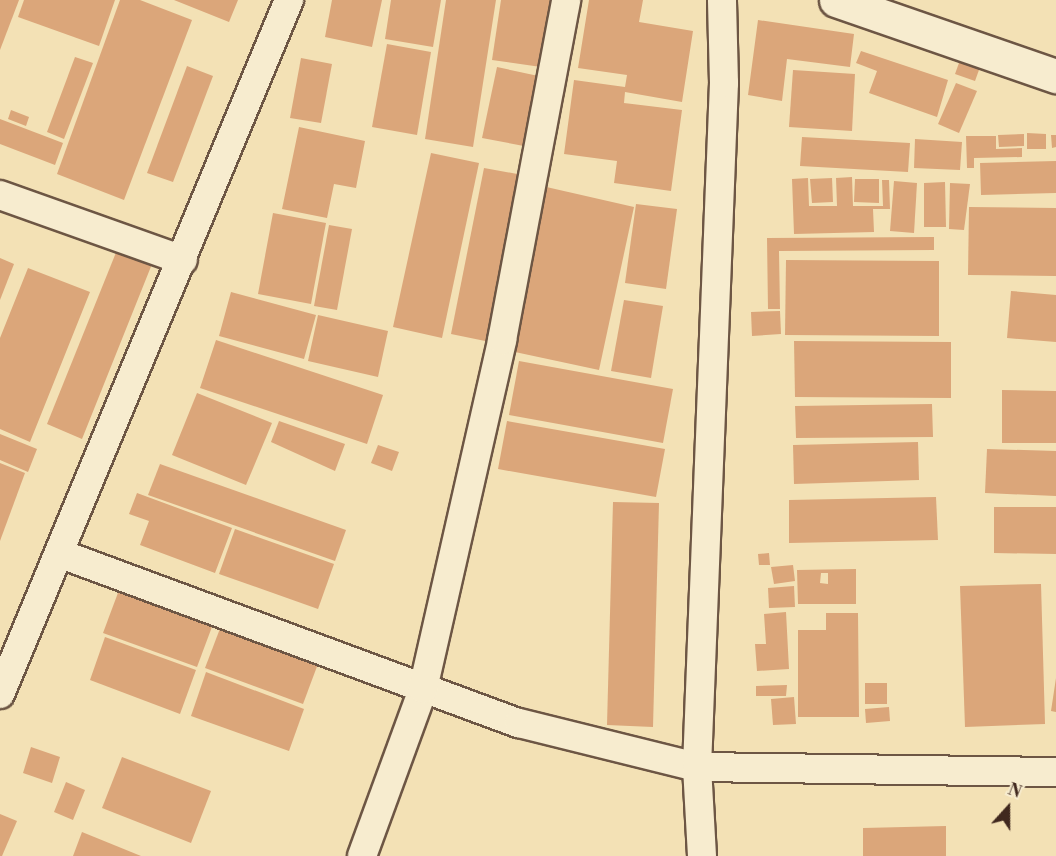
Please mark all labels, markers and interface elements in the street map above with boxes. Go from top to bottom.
north arrow [978,778,1038,838]
text: N [1005,780,1024,803]

